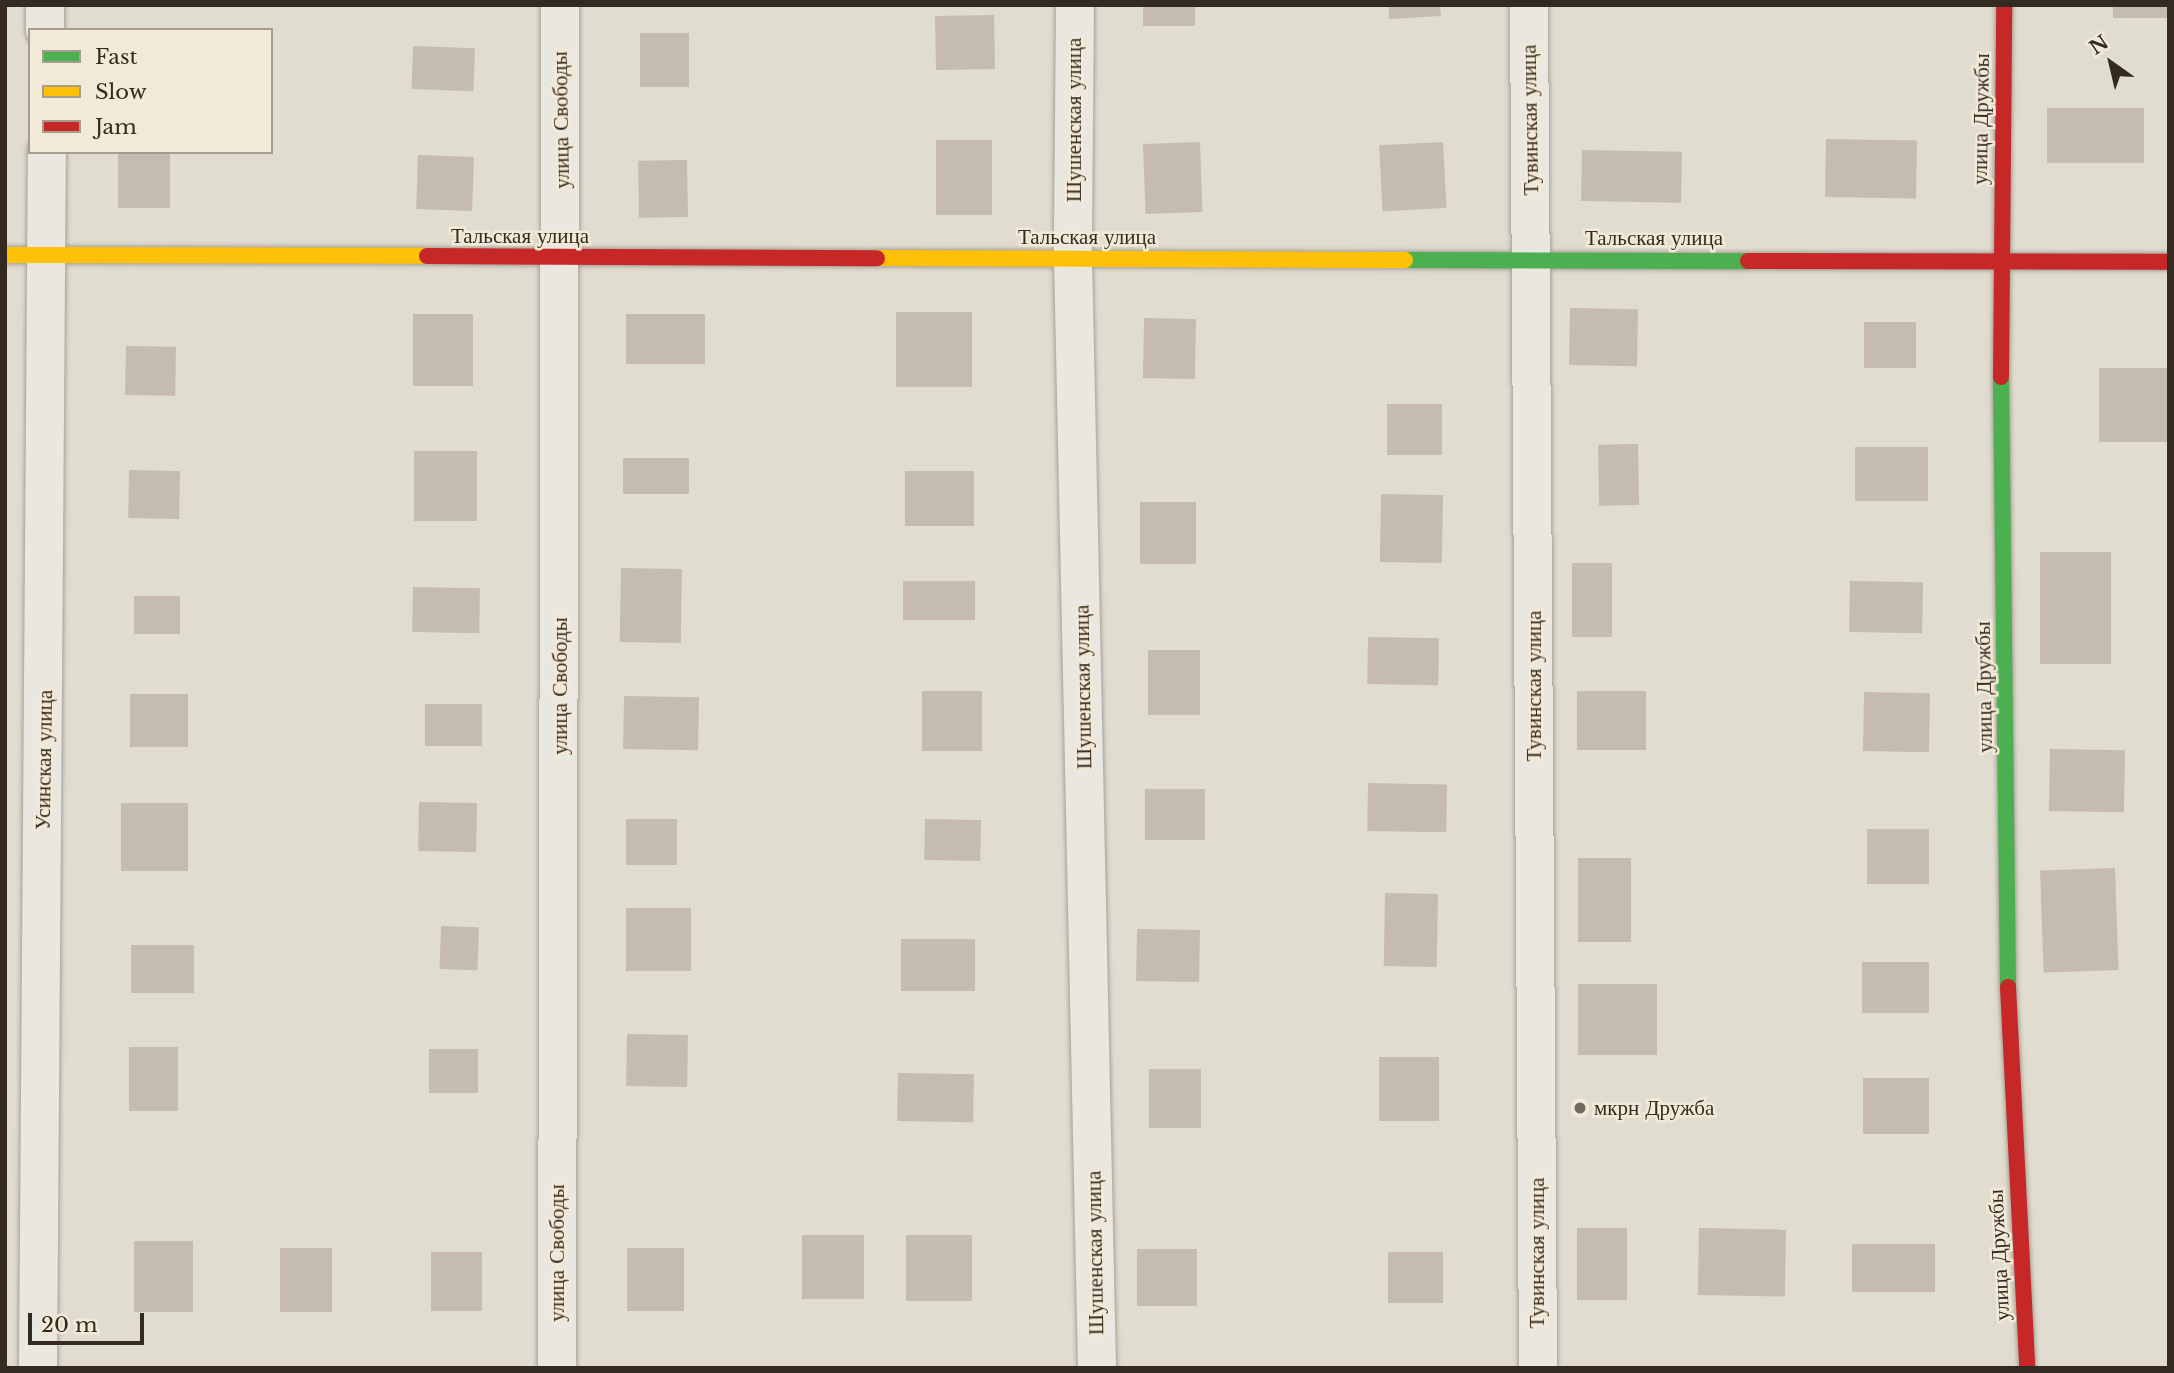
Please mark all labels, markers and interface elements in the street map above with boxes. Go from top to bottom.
legend [28,28,273,154]
north arrow [2076,28,2146,98]
text: N [2085,31,2113,60]
street label: Шушенская улица [1061,38,1087,202]
text: Fast [95,44,137,70]
street label: Тувинская улица [1516,44,1544,196]
street label: улица Свободы [547,51,575,189]
street label: улица Дружбы [1967,53,1995,185]
text: Slow [95,79,147,105]
text: Jam [95,114,137,140]
street label: Тальская улица [451,223,589,249]
street label: Тальская улица [1018,224,1156,250]
street label: Тальская улица [1585,225,1723,251]
street label: Шушенская улица [1069,605,1097,769]
street label: Тувинская улица [1521,611,1547,761]
street label: улица Свободы [547,617,573,755]
street label: улица Дружбы [1970,621,1998,753]
street label: Усинская улица [30,690,58,830]
place label: мкрн Дружба [1594,1095,1714,1121]
marker: мкрн Дружба [1572,1100,1588,1116]
street label: Шушенская улица [1081,1171,1109,1335]
street label: Тувинская улица [1524,1178,1550,1328]
street label: улица Свободы [544,1184,570,1322]
street label: улица Дружбы [1983,1189,2015,1321]
scale bar [32,1300,147,1344]
text: 20 m [41,1312,98,1338]

